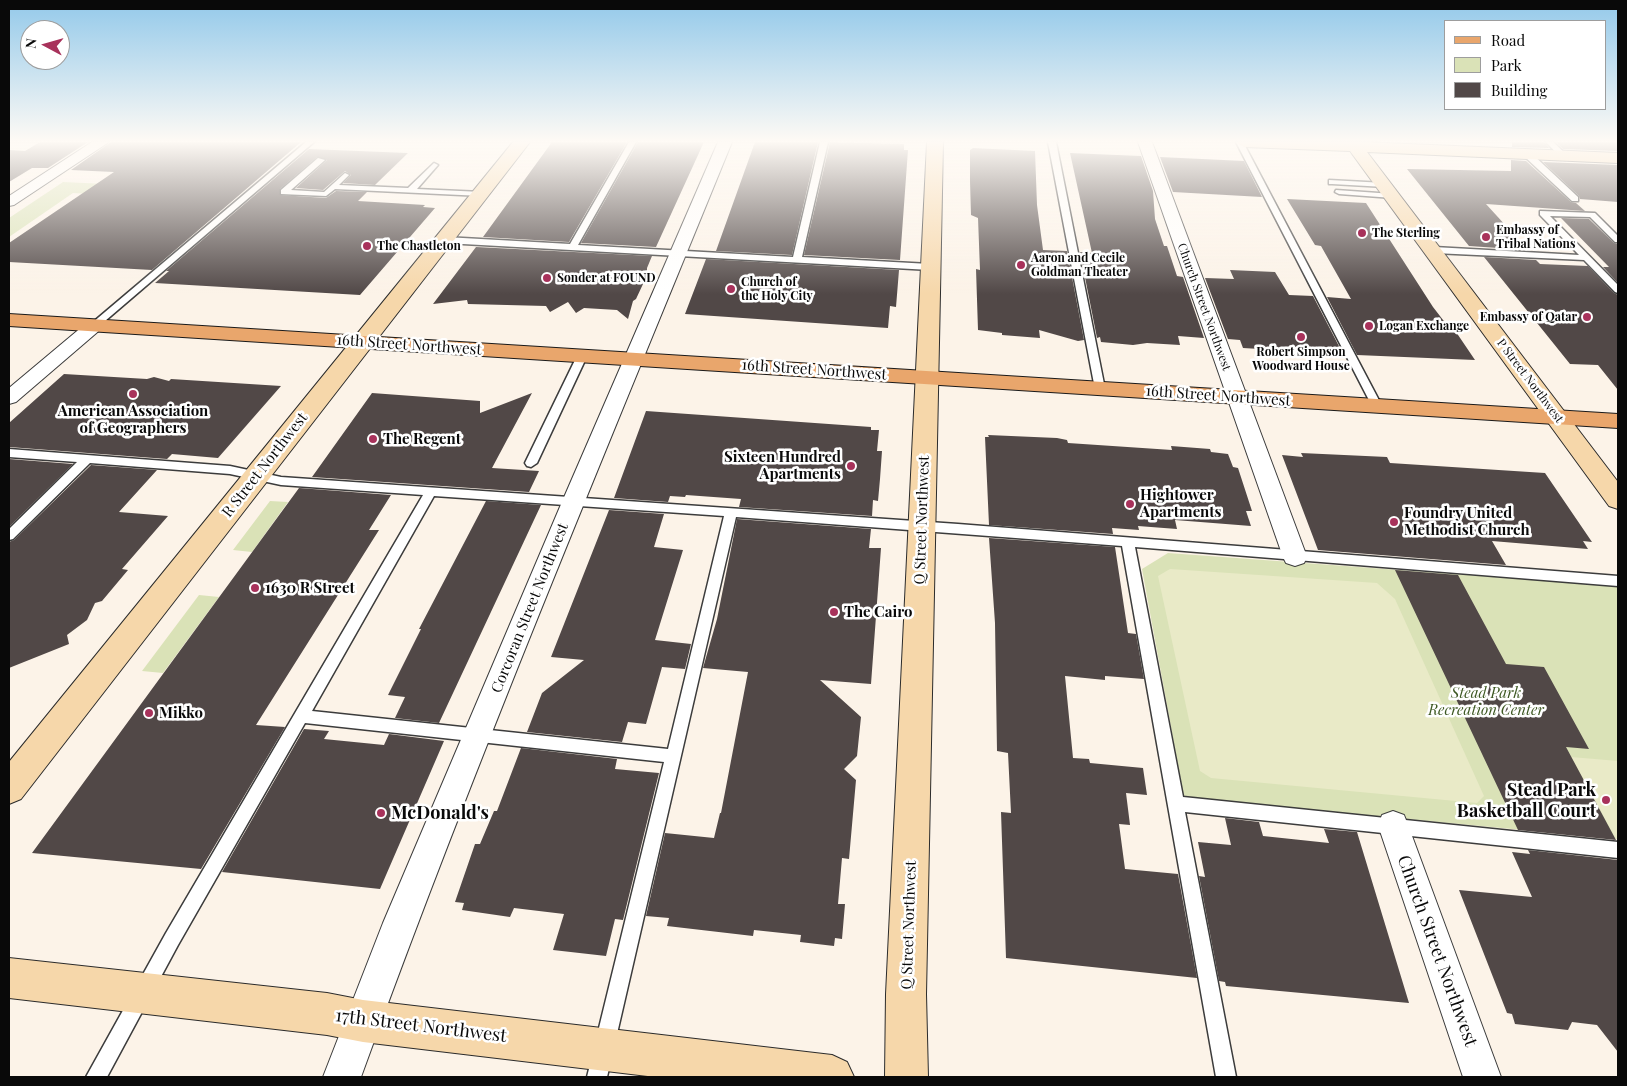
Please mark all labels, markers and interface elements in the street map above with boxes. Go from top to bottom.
north arrow [20,20,70,70]
legend [1444,20,1607,110]
text: Road [1491,30,1525,50]
text: N [21,37,41,50]
text: Park [1491,55,1522,75]
text: Building [1491,80,1547,100]
place label: Embassy of Tribal Nations [1496,223,1576,251]
place label: The Sterling [1372,226,1440,240]
marker: The Sterling [1356,227,1368,239]
marker: Embassy of Tribal Nations [1480,231,1492,243]
place label: The Chastleton [377,239,461,253]
marker: The Chastleton [361,240,373,252]
street label: Church Street Northwest [1174,241,1234,373]
place label: Aaron and Cecile Goldman Theater [1031,251,1128,279]
marker: Aaron and Cecile Goldman Theater [1015,259,1027,271]
place label: Sonder at FOUND [557,271,656,285]
marker: Sonder at FOUND [541,272,553,284]
place label: Church of the Holy City [741,275,813,303]
marker: Church of the Holy City [725,283,737,295]
place label: Embassy of Qatar [1480,310,1577,324]
marker: Embassy of Qatar [1581,311,1593,323]
place label: Logan Exchange [1379,319,1469,333]
marker: Logan Exchange [1363,320,1375,332]
street label: 16th Street Northwest [336,331,482,359]
marker: Robert Simpson Woodward House [1295,331,1307,343]
street label: P Street Northwest [1494,336,1566,426]
place label: Robert Simpson Woodward House [1252,345,1350,373]
street label: 16th Street Northwest [741,356,887,384]
street label: 16th Street Northwest [1145,382,1291,410]
marker: American Association of Geographers [127,388,139,400]
place label: American Association of Geographers [58,402,208,437]
street label: R Street Northwest [219,409,311,521]
place label: The Regent [383,430,461,448]
marker: The Regent [367,433,379,445]
place label: Sixteen Hundred Apartments [724,448,841,483]
street label: Q Street Northwest [911,455,933,585]
marker: Sixteen Hundred Apartments [845,460,857,472]
place label: Hightower Apartments [1140,486,1222,521]
marker: Hightower Apartments [1124,498,1136,510]
place label: Foundry United Methodist Church [1404,504,1530,539]
marker: Foundry United Methodist Church [1388,516,1400,528]
street label: Corcoran Street Northwest [488,520,572,696]
place label: 1630 R Street [265,579,355,597]
marker: 1630 R Street [249,582,261,594]
place label: The Cairo [844,603,912,621]
marker: The Cairo [828,606,840,618]
park label: Stead Park Recreation Center [1428,684,1544,719]
place label: Mikko [159,704,203,722]
marker: Mikko [143,707,155,719]
place label: Stead Park Basketball Court [1457,779,1596,822]
marker: Stead Park Basketball Court [1600,794,1612,806]
place label: McDonald's [391,802,489,824]
marker: McDonald's [375,807,387,819]
street label: Church Street Northwest [1392,852,1482,1050]
street label: Q Street Northwest [898,860,920,990]
street label: 17th Street Northwest [334,1005,508,1047]

